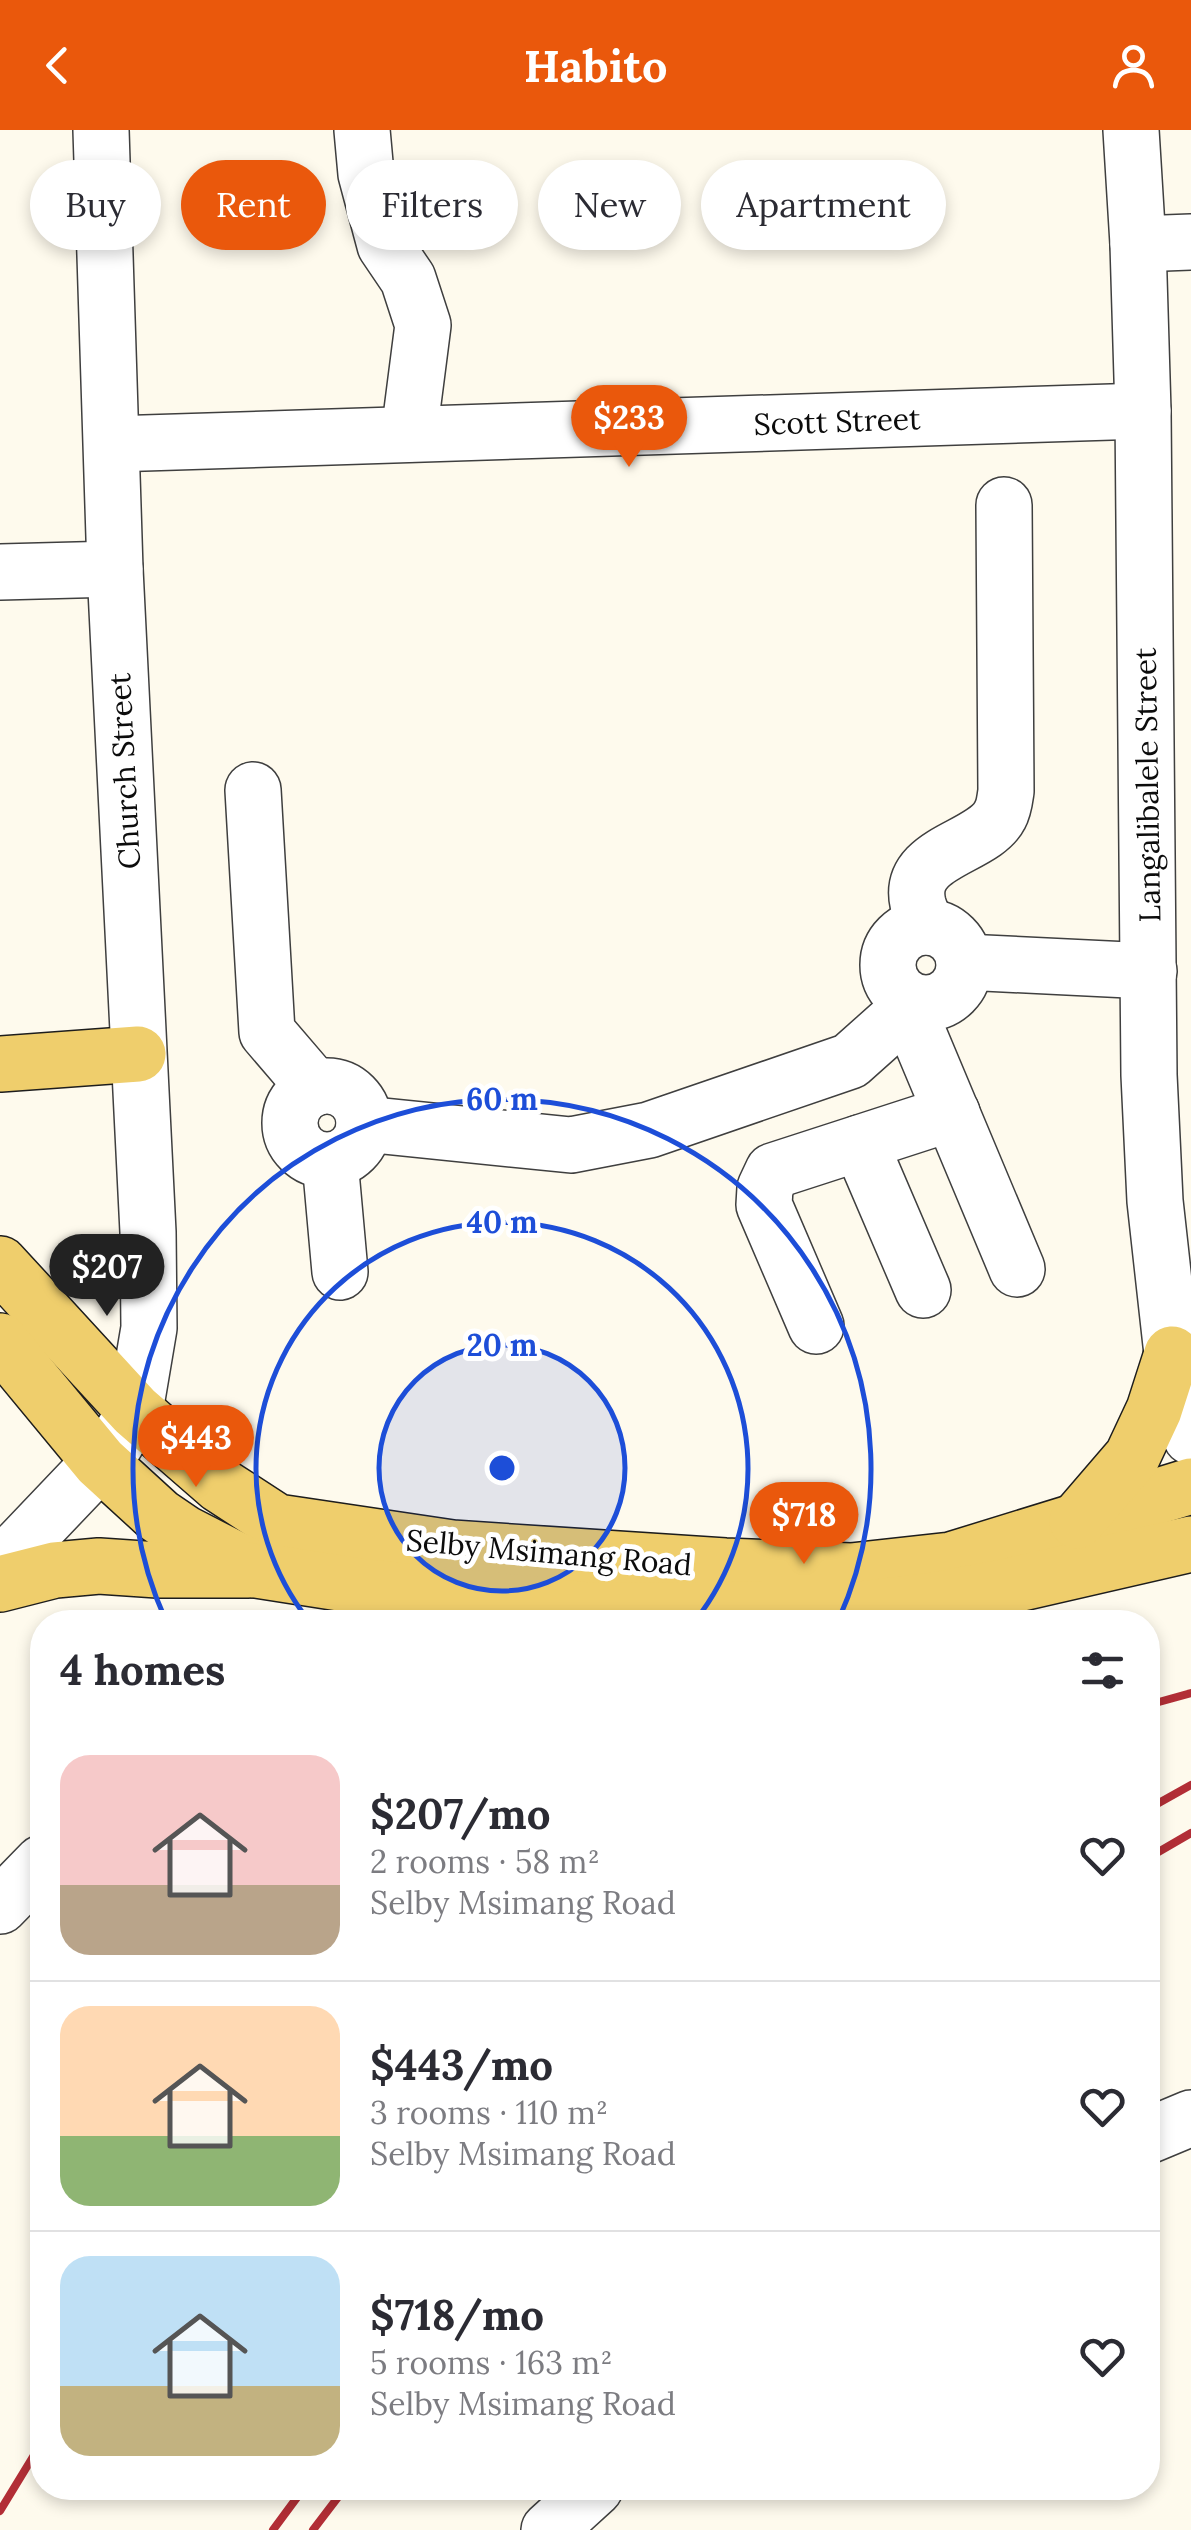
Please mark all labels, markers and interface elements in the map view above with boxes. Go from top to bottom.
text: Habito [524,37,667,94]
icon: back [30,38,85,93]
icon: person [1106,38,1161,93]
chip: Buy [30,160,161,250]
chip: Rent [181,160,326,250]
chip: Filters [346,160,518,250]
chip: New [538,160,681,250]
chip: Apartment [701,160,946,250]
pin: $233 [570,385,688,470]
text: $233 [593,397,665,438]
street label: Scott Street [753,399,921,443]
street label: Langalibalele Street [1126,647,1169,923]
street label: Church Street [100,672,148,870]
text: 60 m [466,1080,538,1118]
text: 40 m [467,1203,538,1241]
pin: $207 [48,1234,166,1319]
text: $207 [71,1246,143,1287]
text: 20 m [467,1326,538,1364]
pin: $443 [137,1405,255,1490]
text: $443 [160,1417,232,1458]
centre of rings [484,1450,520,1486]
pin: $718 [745,1482,863,1567]
text: $718 [771,1494,837,1535]
street label: Selby Msimang Road [404,1521,694,1584]
text: 4 homes [60,1643,225,1697]
icon: filters [1075,1643,1130,1698]
text: $207/mo [370,1787,550,1841]
icon: home [140,1795,260,1915]
icon: heart [1075,1828,1130,1883]
text: 2 rooms · 58 m² [370,1841,600,1882]
text: Selby Msimang Road [370,1882,676,1923]
text: $443/mo [370,2038,553,2092]
icon: home [140,2046,260,2166]
icon: heart [1075,2079,1130,2134]
text: 3 rooms · 110 m² [370,2092,608,2133]
text: Selby Msimang Road [370,2133,676,2174]
text: $718/mo [370,2288,544,2342]
icon: home [140,2296,260,2416]
icon: heart [1075,2329,1130,2384]
text: 5 rooms · 163 m² [370,2342,613,2383]
text: Selby Msimang Road [370,2383,676,2424]

